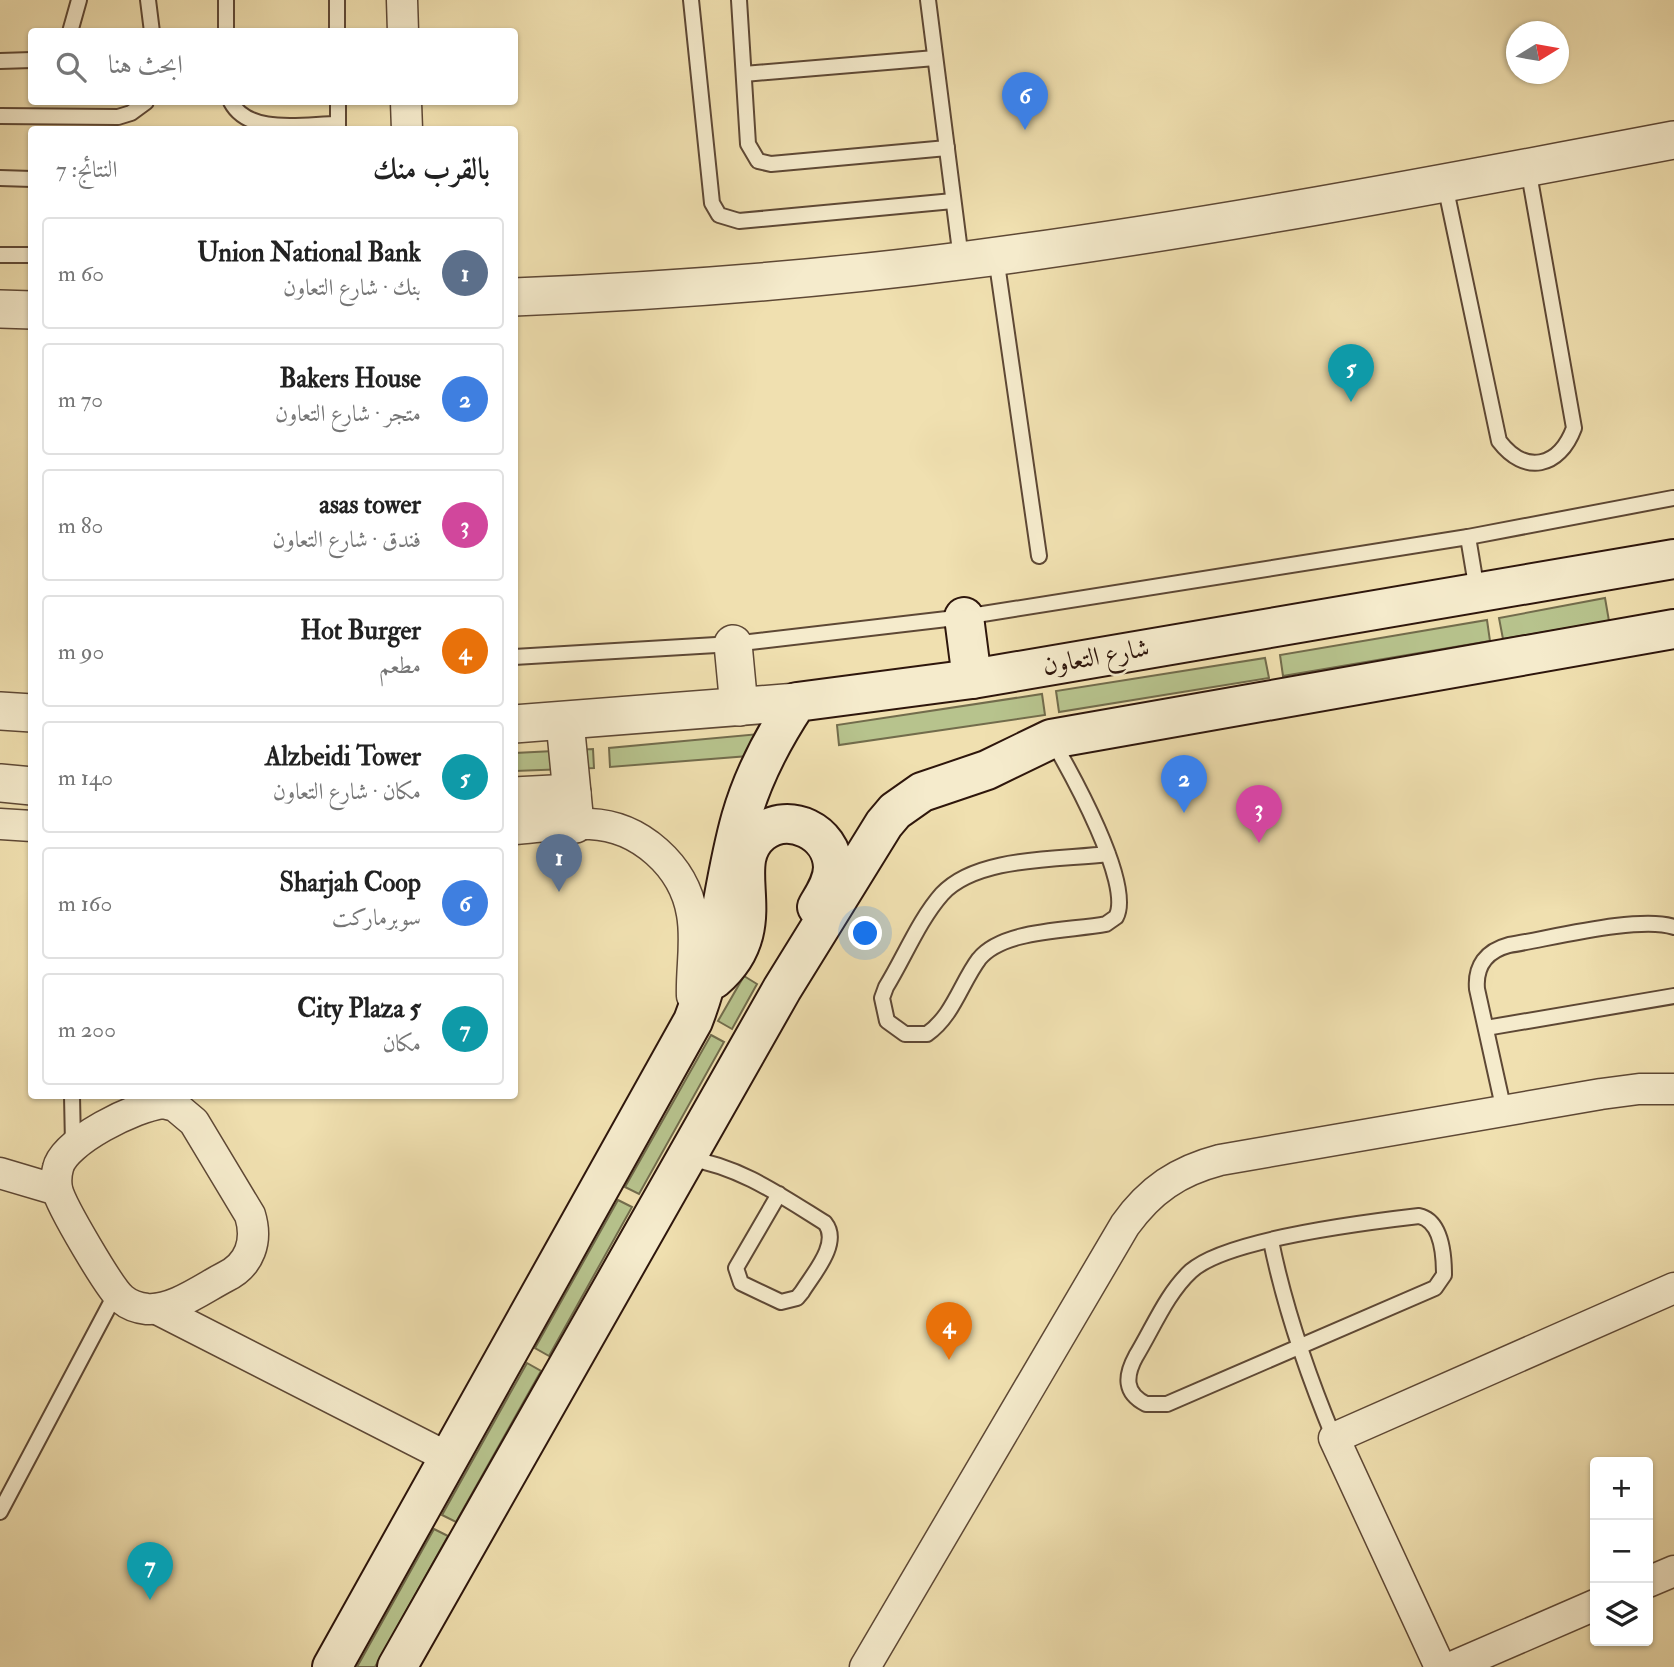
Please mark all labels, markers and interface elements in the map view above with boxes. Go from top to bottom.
north arrow [1506,21,1569,84]
search box [28,28,518,105]
icon: search [52,48,90,86]
text: ابحث هنا [108,49,183,81]
pin: 6 [1002,72,1048,130]
text: بالقرب منك [373,151,490,188]
text: النتائج: 7 [56,155,118,184]
text: Union National Bank [197,237,421,269]
text: 60 m [58,259,104,288]
text: 1 [461,259,469,288]
text: بنك · شارع التعاون [283,273,421,302]
pin: 5 [1328,344,1374,402]
text: Bakers House [280,363,421,395]
text: 70 m [58,385,103,414]
text: 2 [459,385,471,414]
text: متجر · شارع التعاون [275,399,421,428]
text: asas tower [319,489,421,521]
text: 80 m [58,511,103,540]
text: 3 [461,511,469,540]
text: فندق · شارع التعاون [272,525,421,554]
text: Hot Burger [300,615,421,647]
street label: شارع التعاون [1040,632,1153,687]
text: 90 m [58,637,104,666]
text: 4 [459,637,471,666]
text: مطعم [379,651,421,680]
text: Alzbeidi Tower [265,741,421,773]
pin: 2 [1161,755,1207,813]
text: 140 m [58,763,113,792]
text: 5 [460,763,470,792]
text: مكان · شارع التعاون [273,777,421,806]
pin: 3 [1236,785,1282,843]
pin: 1 [536,834,582,892]
text: Sharjah Coop [279,867,421,899]
text: 160 m [58,889,112,918]
text: 6 [459,889,471,918]
text: سوبرماركت [332,903,421,932]
your location [848,916,882,950]
text: City Plaza 5 [297,993,421,1025]
text: 200 m [58,1015,116,1044]
text: 7 [460,1015,470,1044]
text: مكان [382,1029,421,1058]
pin: 4 [926,1302,972,1360]
map controls [1590,1457,1653,1646]
button: + [1590,1457,1653,1520]
button: − [1590,1520,1653,1583]
pin: 7 [127,1542,173,1600]
button: layers [1590,1583,1653,1646]

